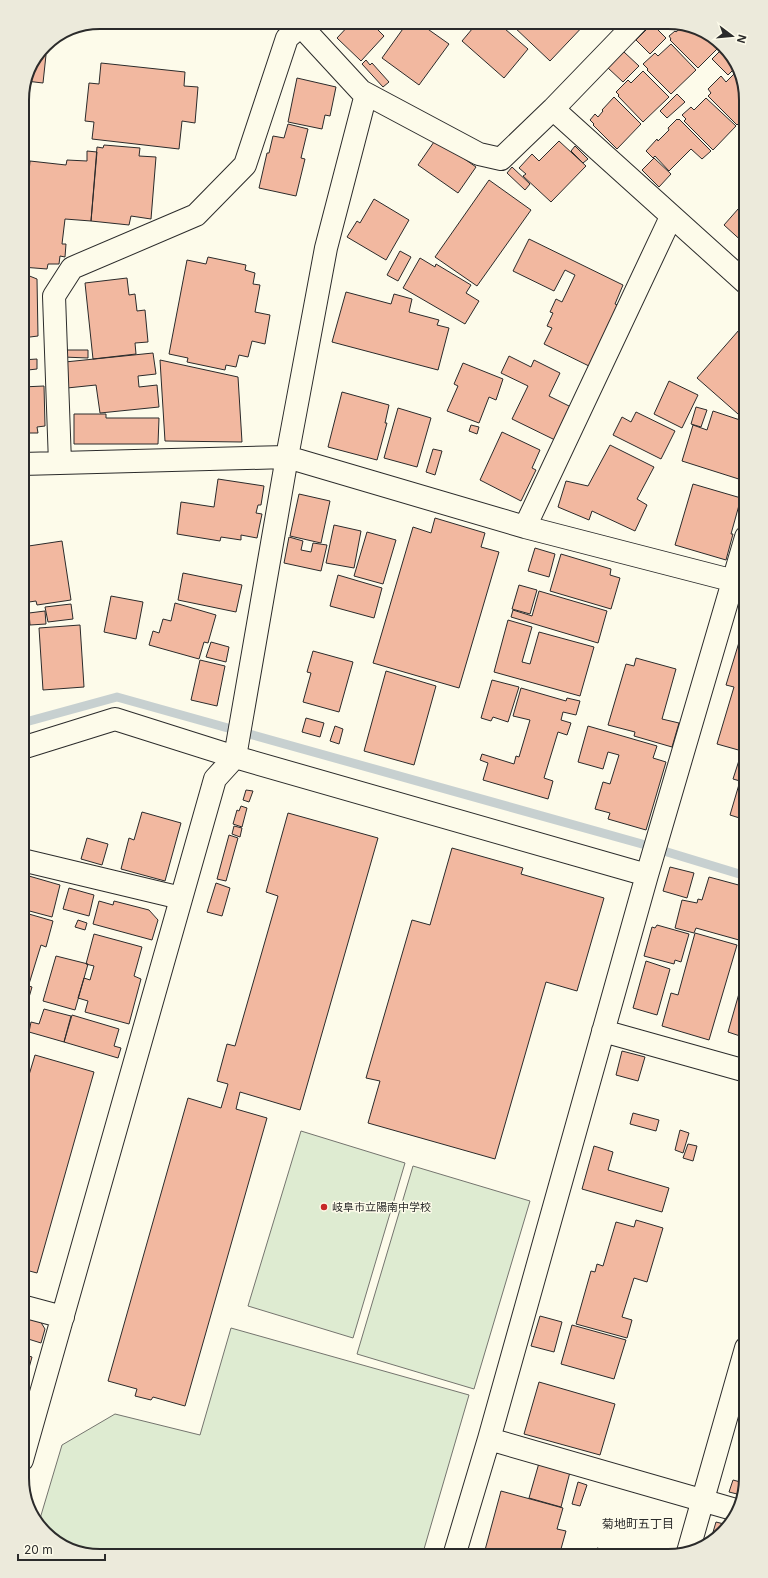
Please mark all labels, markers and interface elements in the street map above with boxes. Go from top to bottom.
north arrow [712,16,752,56]
text: N [734,33,749,45]
place label: 岐阜市立陽南中学校 [332,1200,431,1214]
marker: 岐阜市立陽南中学校 [319,1202,329,1212]
district label: 菊地町五丁目 [602,1516,674,1531]
scale bar [18,1536,105,1562]
text: 20 m [24,1542,53,1557]

